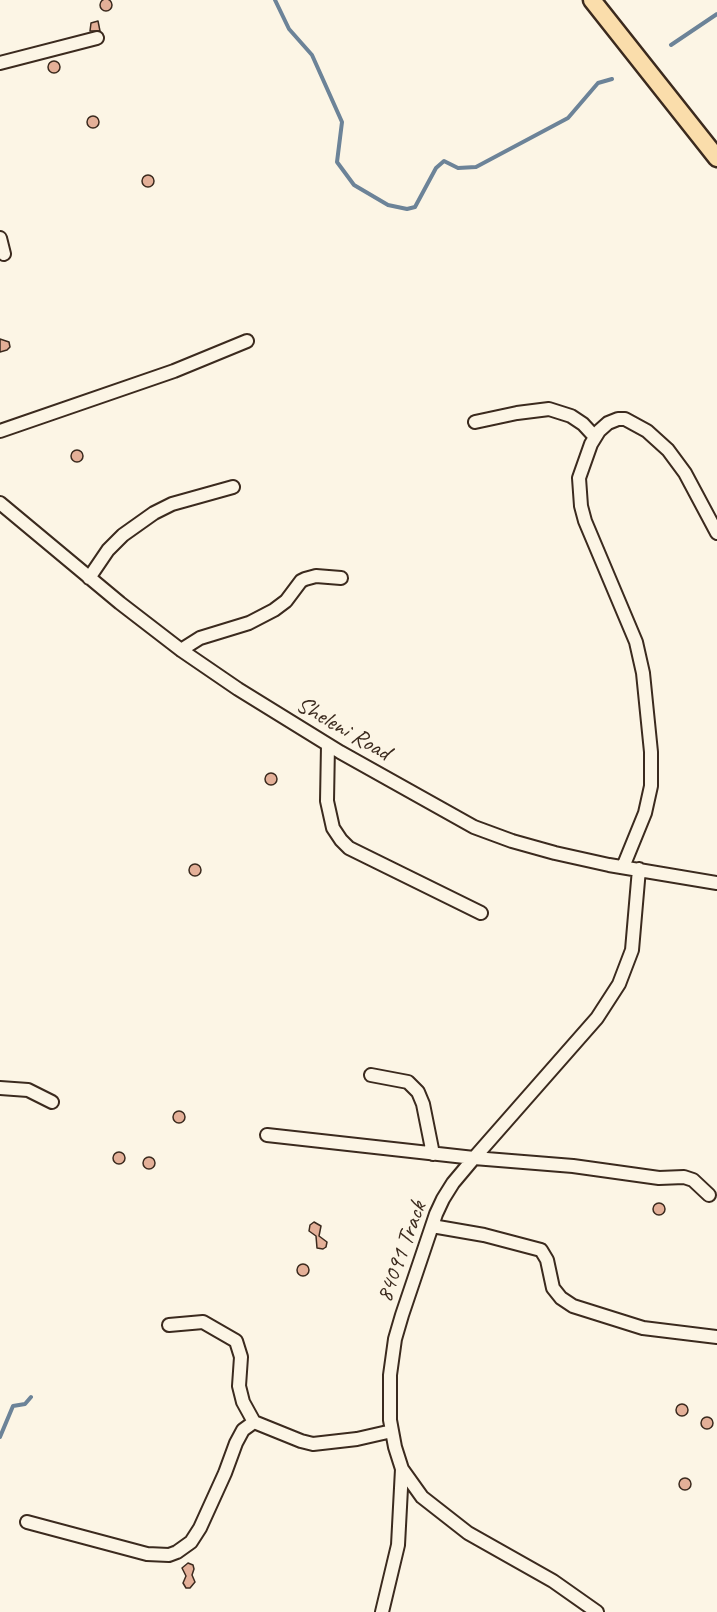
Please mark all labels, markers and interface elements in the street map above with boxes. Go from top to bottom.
street label: Sheleni Road [291,690,395,768]
street label: 84091 Track [371,1198,433,1306]

